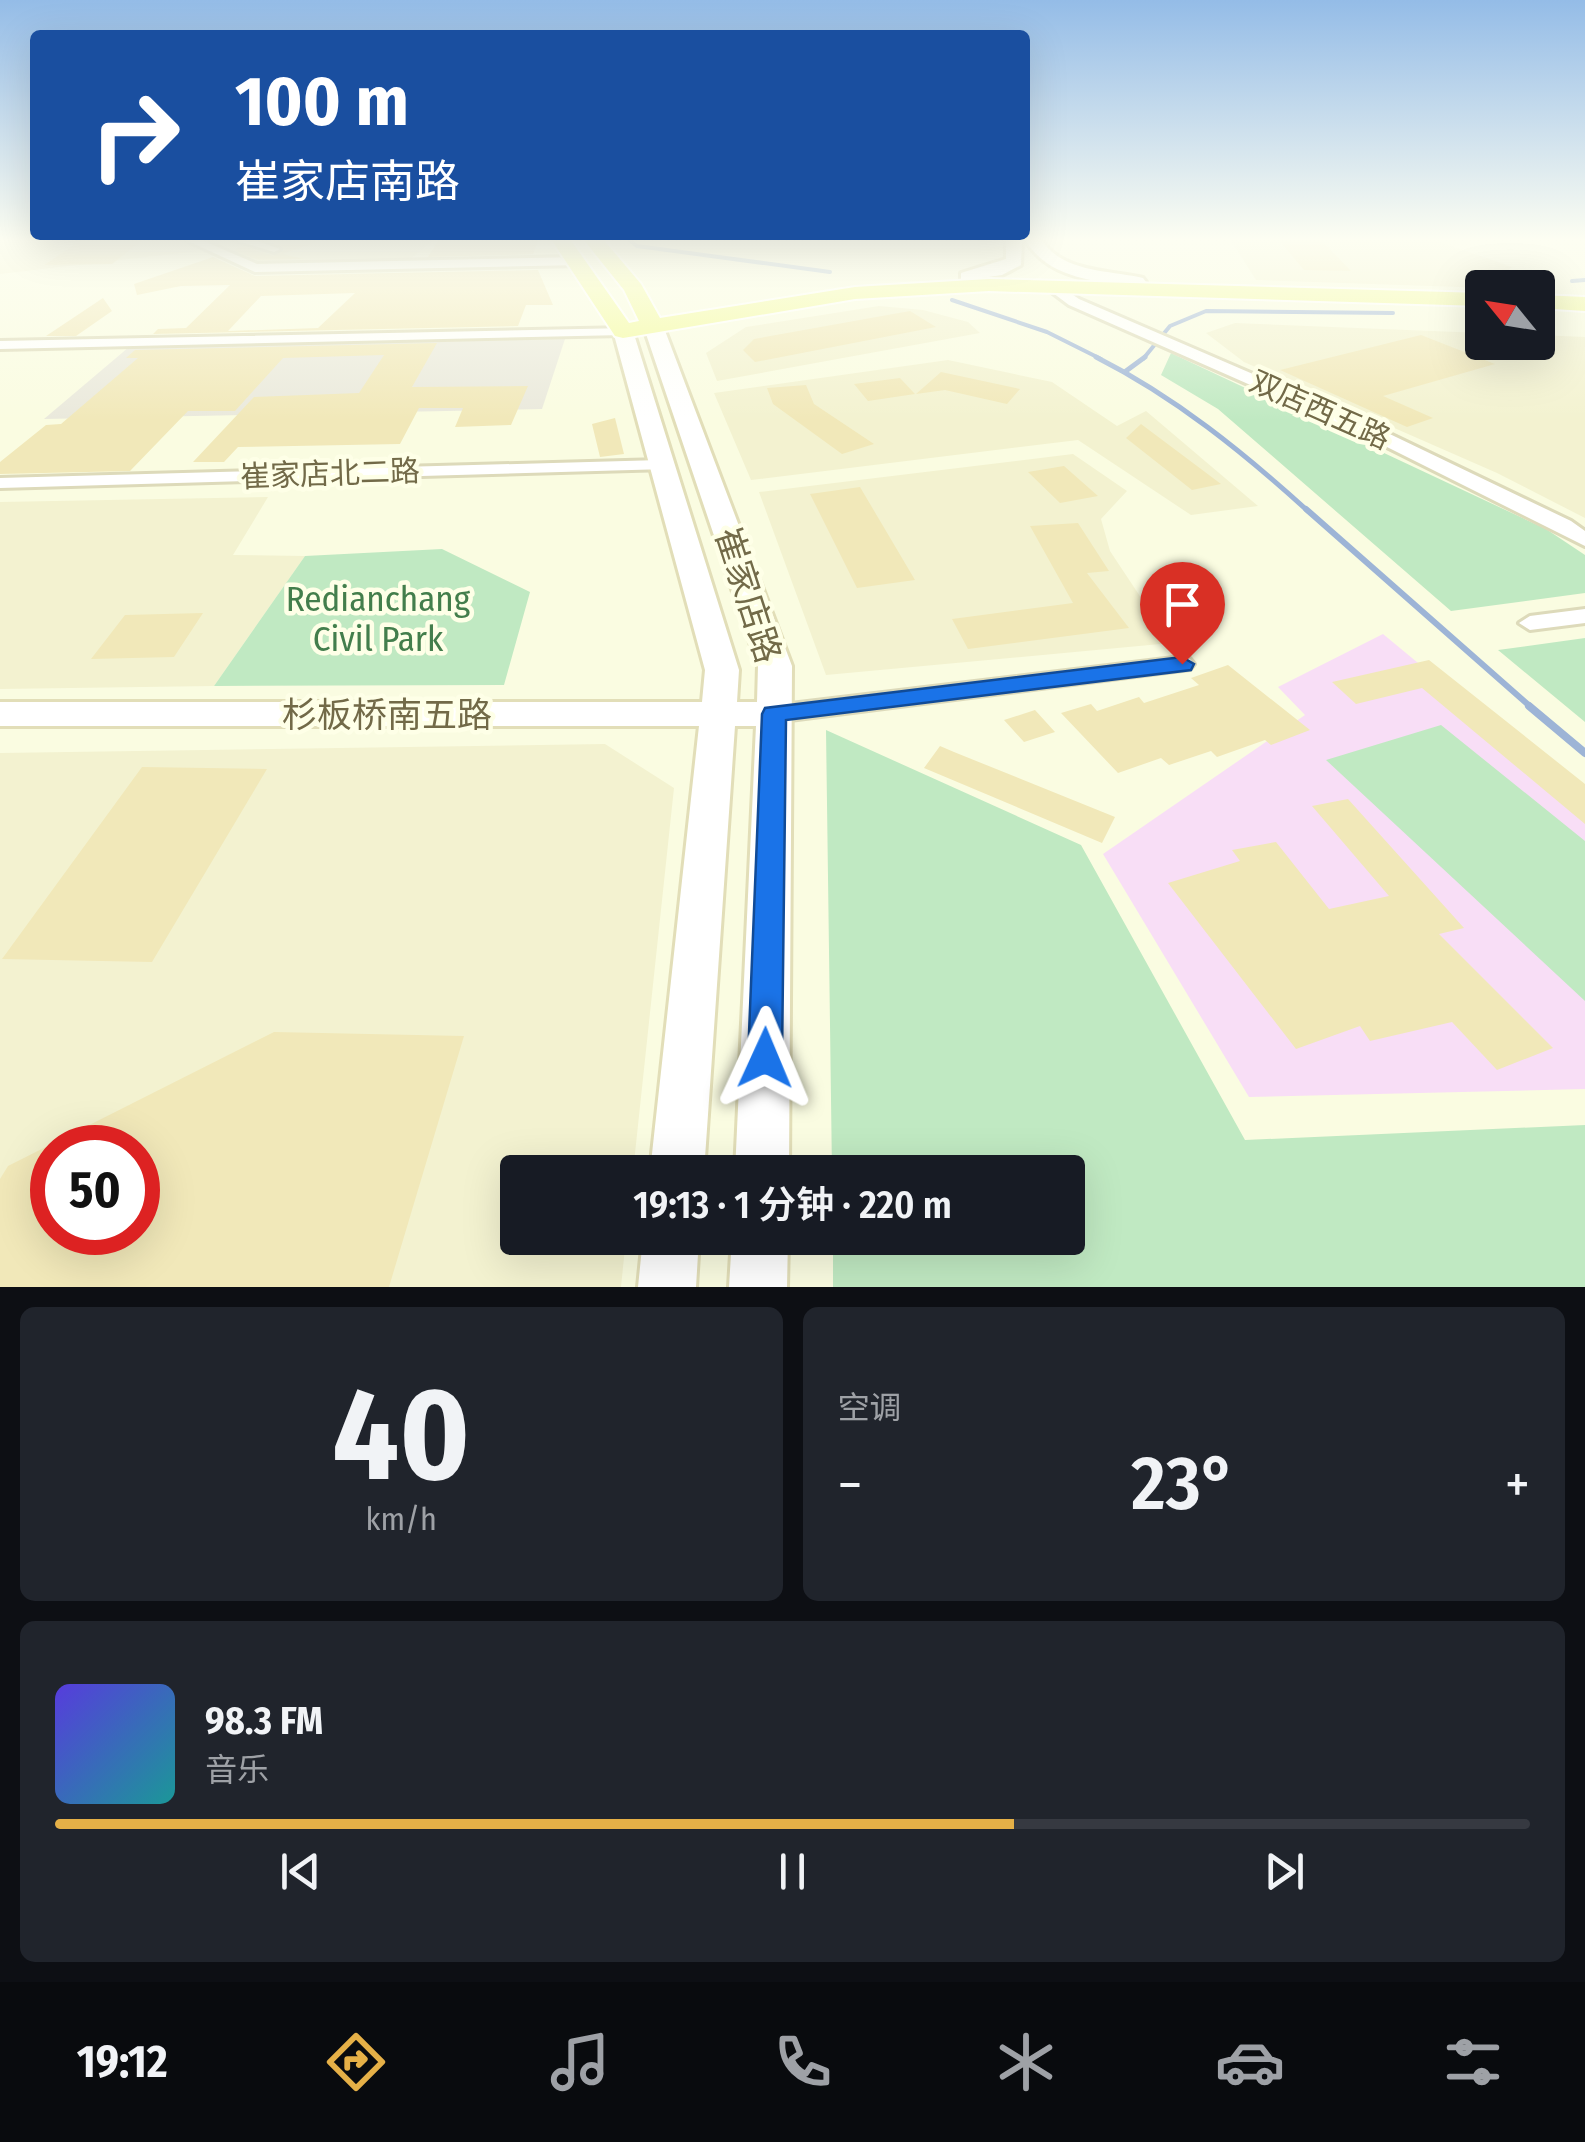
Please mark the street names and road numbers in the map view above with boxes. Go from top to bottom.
street label: 双店西五路 [1244,363,1396,457]
street label: 崔家店北二路 [239,453,421,495]
street label: 崔家店路 [706,522,790,668]
street label: 杉板桥南五路 [282,694,492,736]

